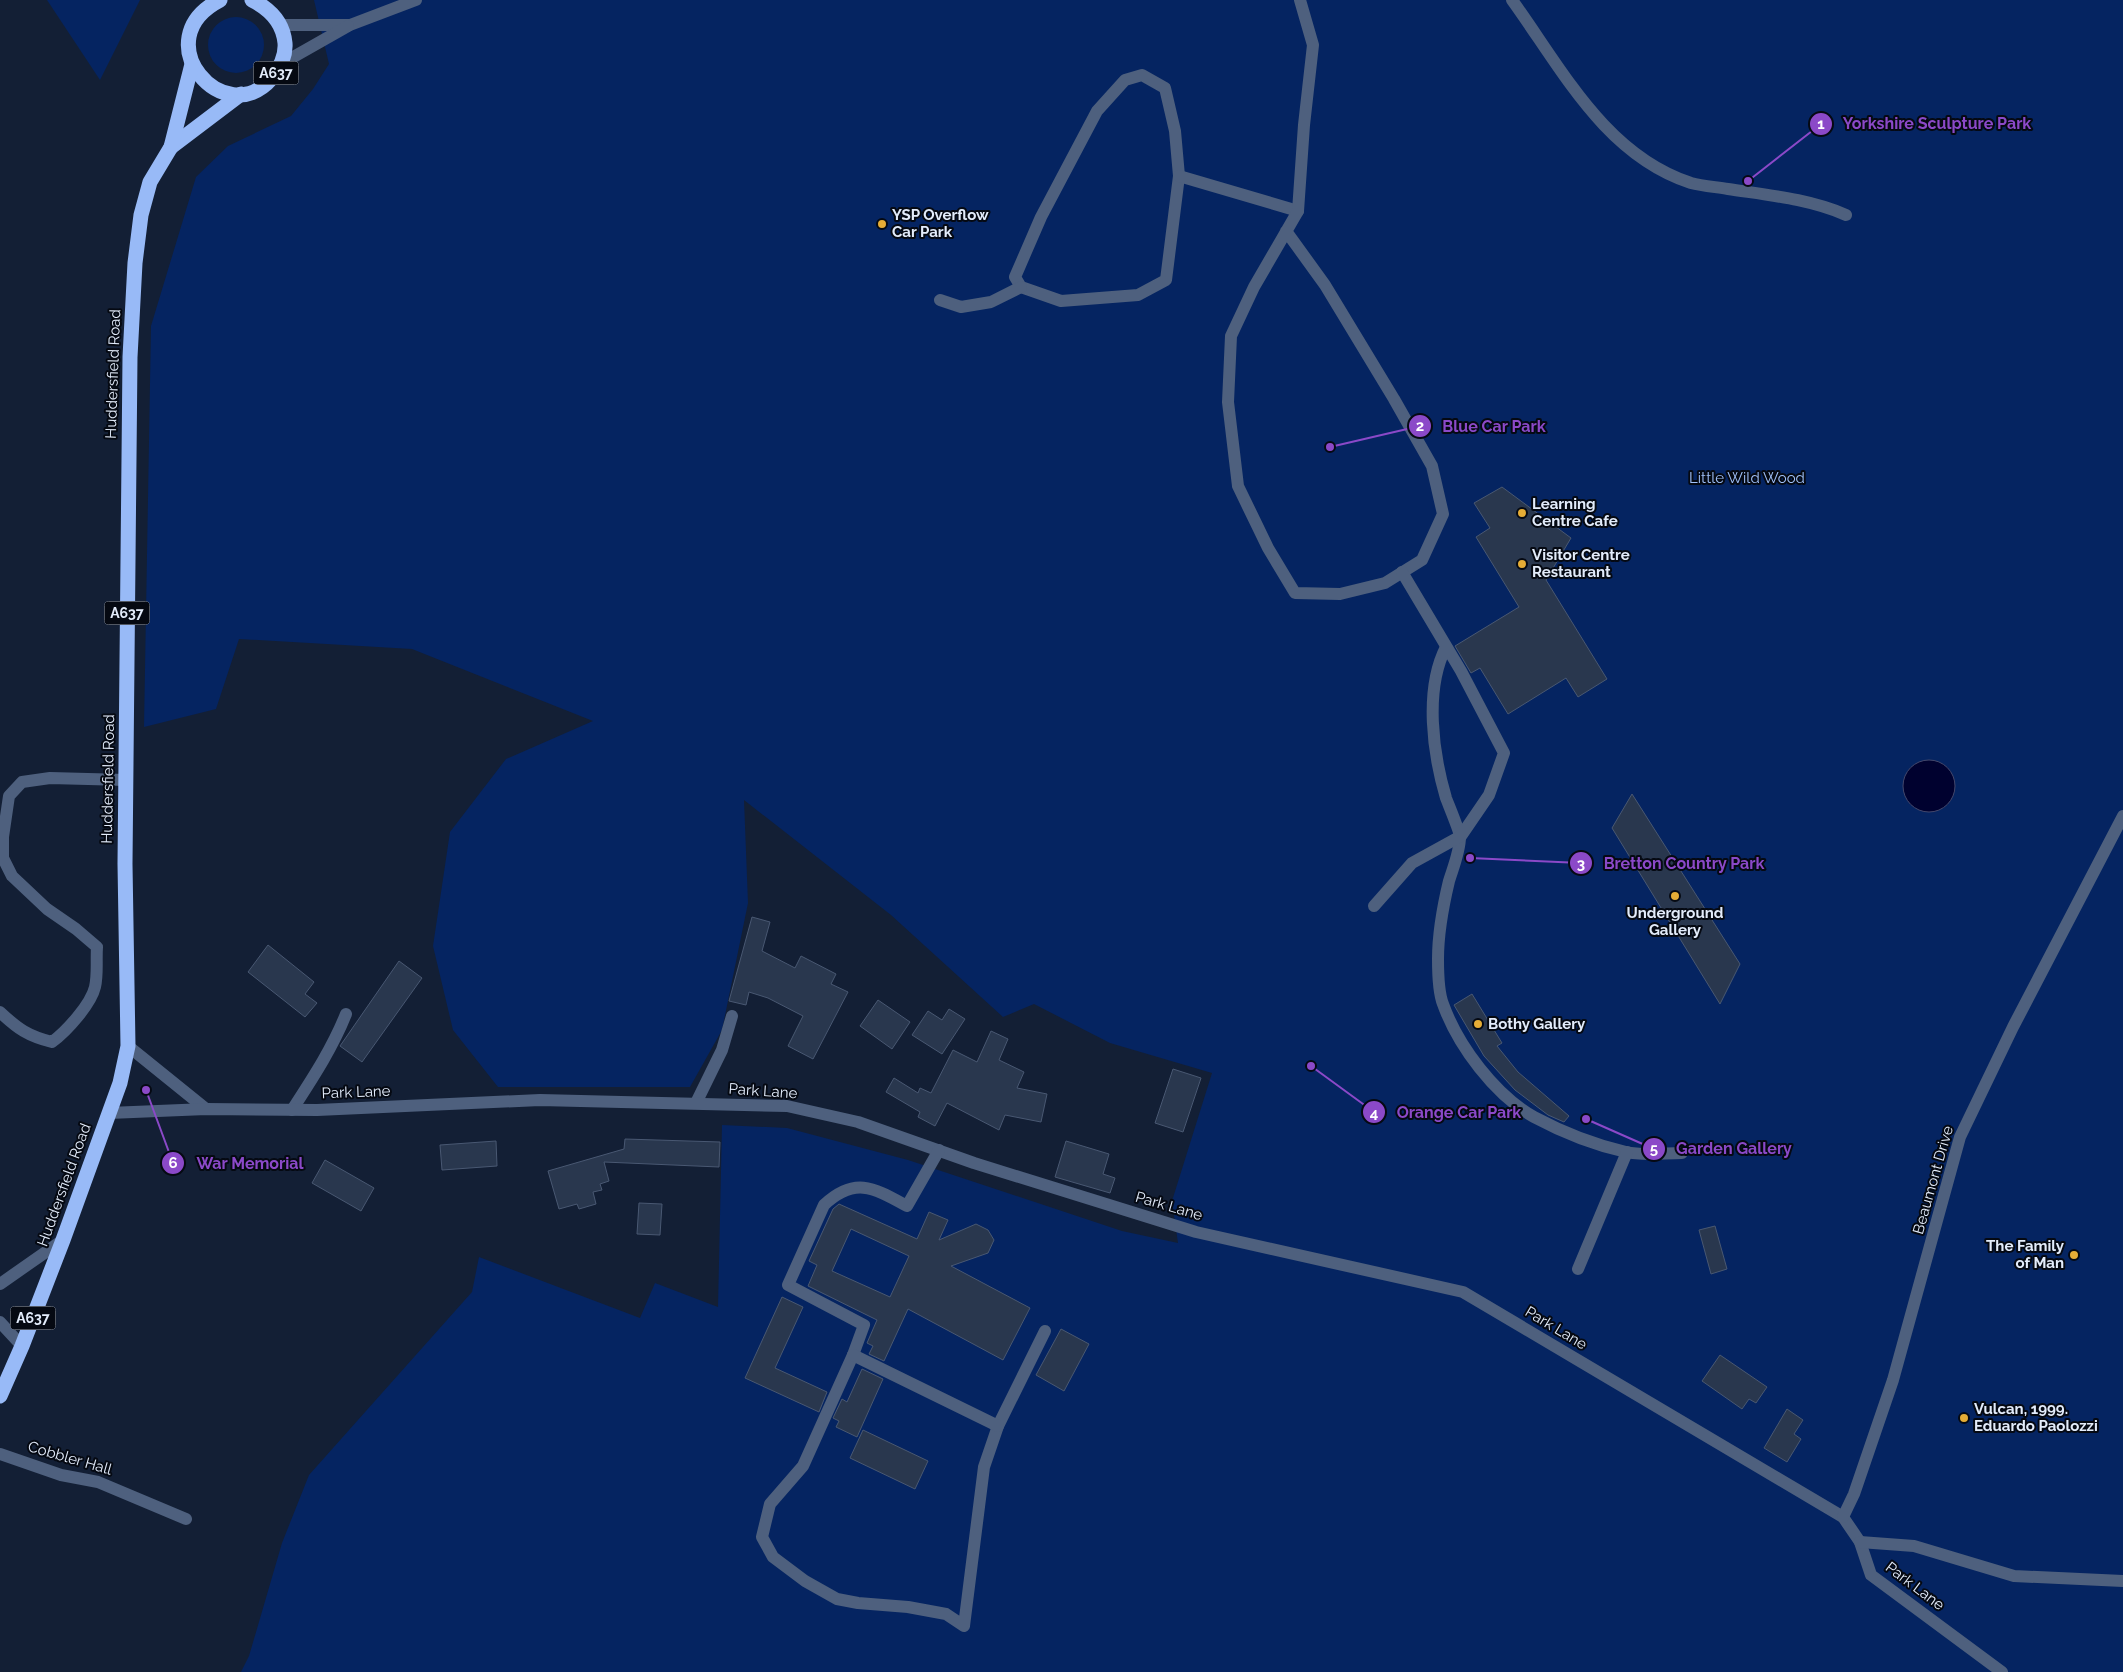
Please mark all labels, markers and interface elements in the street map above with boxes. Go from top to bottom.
road number: A637 [254,62,298,84]
callout: Yorkshire Sculpture Park [1808,108,2042,139]
text: Yorkshire Sculpture Park [1843,114,2031,133]
text: 1 [1817,115,1825,133]
place label: YSP Overflow Car Park [892,206,989,241]
marker: YSP Overflow Car Park [876,218,888,230]
street label: Huddersfield Road [102,309,124,439]
callout: Blue Car Park [1407,410,1556,441]
text: 2 [1416,417,1424,435]
text: Blue Car Park [1442,417,1546,436]
park label: Little Wild Wood [1689,469,1805,487]
place label: Learning Centre Cafe [1532,495,1618,530]
marker: Learning Centre Cafe [1516,507,1528,519]
place label: Visitor Centre Restaurant [1532,546,1630,581]
marker: Visitor Centre Restaurant [1516,558,1528,570]
road number: A637 [104,602,150,624]
street label: Huddersfield Road [98,714,118,844]
callout: Bretton Country Park [1569,848,1775,879]
text: Bretton Country Park [1604,854,1764,873]
text: 3 [1577,855,1585,873]
marker: Underground Gallery [1669,890,1681,902]
place label: Underground Gallery [1627,904,1724,939]
place label: Bothy Gallery [1488,1015,1586,1033]
marker: Bothy Gallery [1472,1018,1484,1030]
street label: Park Lane [728,1080,798,1102]
street label: Park Lane [321,1082,391,1102]
callout: Orange Car Park [1361,1097,1531,1128]
text: Orange Car Park [1397,1103,1521,1122]
text: 4 [1370,1104,1379,1122]
street label: Huddersfield Road [33,1121,95,1249]
street label: Beaumont Drive [1909,1124,1957,1236]
callout: Garden Gallery [1641,1133,1802,1164]
text: Garden Gallery [1676,1139,1792,1158]
text: 5 [1650,1140,1658,1158]
callout: War Memorial [161,1148,313,1179]
text: 6 [168,1154,178,1172]
text: War Memorial [196,1154,305,1173]
street label: Park Lane [1133,1188,1205,1224]
place label: The Family of Man [1986,1237,2065,1272]
marker: The Family of Man [2068,1249,2080,1261]
street label: Park Lane [1522,1303,1590,1354]
road number: A637 [10,1306,56,1330]
place label: Vulcan, 1999. Eduardo Paolozzi [1974,1400,2098,1435]
marker: Vulcan, 1999. Eduardo Paolozzi [1958,1412,1970,1424]
street label: Cobbler Hall [26,1437,115,1479]
street label: Park Lane [1882,1558,1948,1614]

